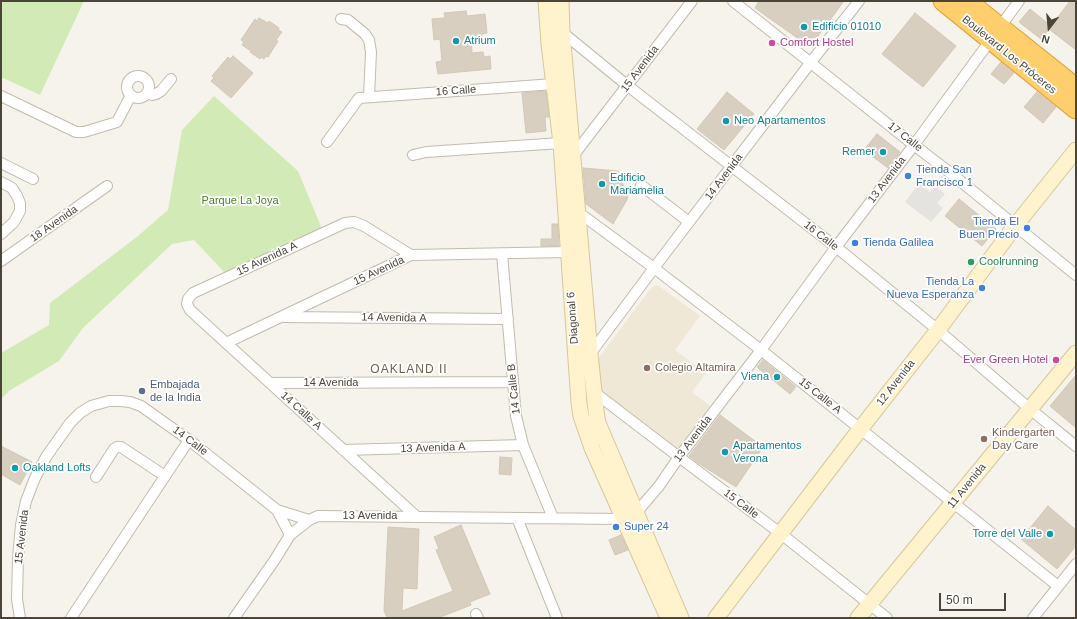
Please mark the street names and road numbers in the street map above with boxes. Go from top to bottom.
street label: Boulevard Los Próceres [959,13,1059,97]
street label: 15 Avenida [618,43,662,95]
street label: 16 Calle [435,83,477,99]
street label: 17 Calle [885,119,925,155]
street label: 14 Avenida [702,151,746,203]
street label: 13 Avenida [865,154,909,206]
street label: 18 Avenida [28,203,80,245]
street label: 16 Calle [801,218,841,254]
street label: 15 Avenida A [235,239,299,279]
street label: 15 Avenida [351,253,407,289]
street label: Diagonal 6 [565,291,581,345]
street label: 14 Avenida A [361,311,427,325]
street label: 12 Avenida [874,357,918,409]
street label: 14 Calle B [505,363,523,415]
street label: 15 Calle A [796,375,844,417]
street label: 14 Avenida [304,376,358,390]
street label: 14 Calle A [278,389,324,433]
street label: 13 Avenida [671,413,715,465]
street label: 14 Calle [170,424,210,458]
street label: 13 Avenida A [400,440,466,456]
street label: 11 Avenida [945,461,989,511]
street label: 15 Calle [721,487,761,521]
street label: 15 Avenida [12,509,32,565]
street label: 13 Avenida [343,509,397,523]

